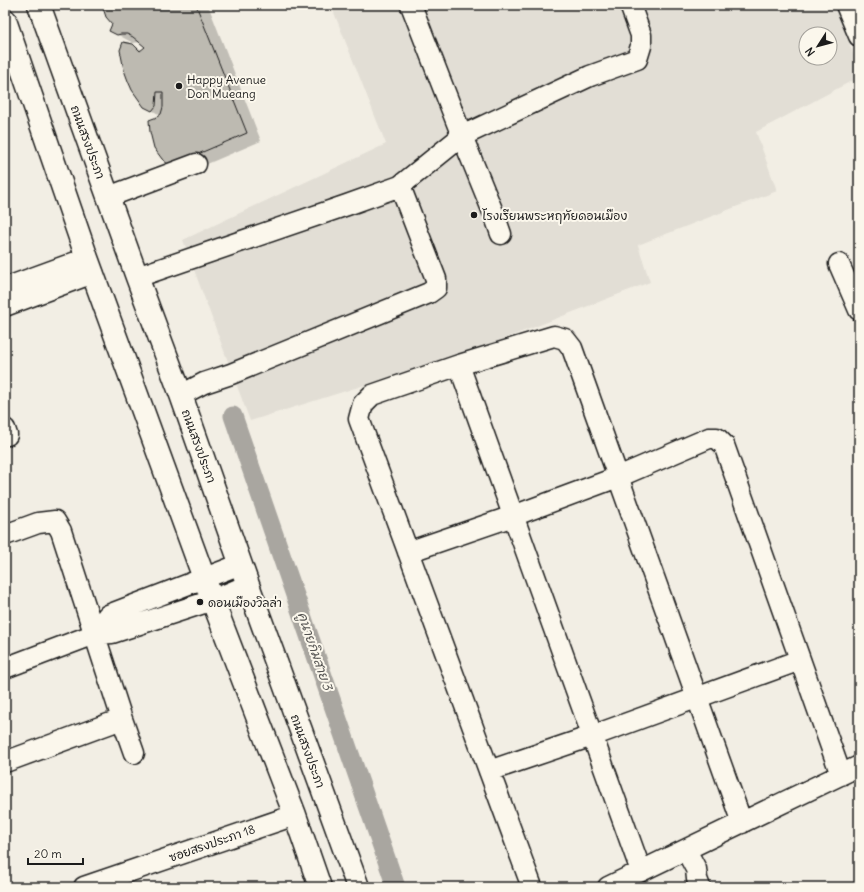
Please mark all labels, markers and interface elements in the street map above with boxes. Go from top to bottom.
north arrow [798,26,838,66]
text: N [802,45,818,59]
place label: Happy Avenue Don Mueang [187,72,266,101]
marker: Happy Avenue Don Mueang [174,81,184,91]
street label: ถนนสรงประภา [68,103,108,181]
place label: โรงเรียนพระหฤทัยดอนเมือง [482,208,627,224]
marker: โรงเรียนพระหฤทัยดอนเมือง [469,210,479,220]
street label: ถนนสรงประภา [179,407,219,485]
place label: ดอนเมืองวิลล่า [208,595,282,610]
marker: ดอนเมืองวิลล่า [195,597,205,607]
water label: คูนายกิมสาย 3 [292,610,337,695]
street label: ถนนสรงประภา [288,712,328,790]
street label: ซอยสรงประภา 18 [167,821,257,865]
scale bar [28,840,83,866]
text: 20 m [34,846,62,861]

